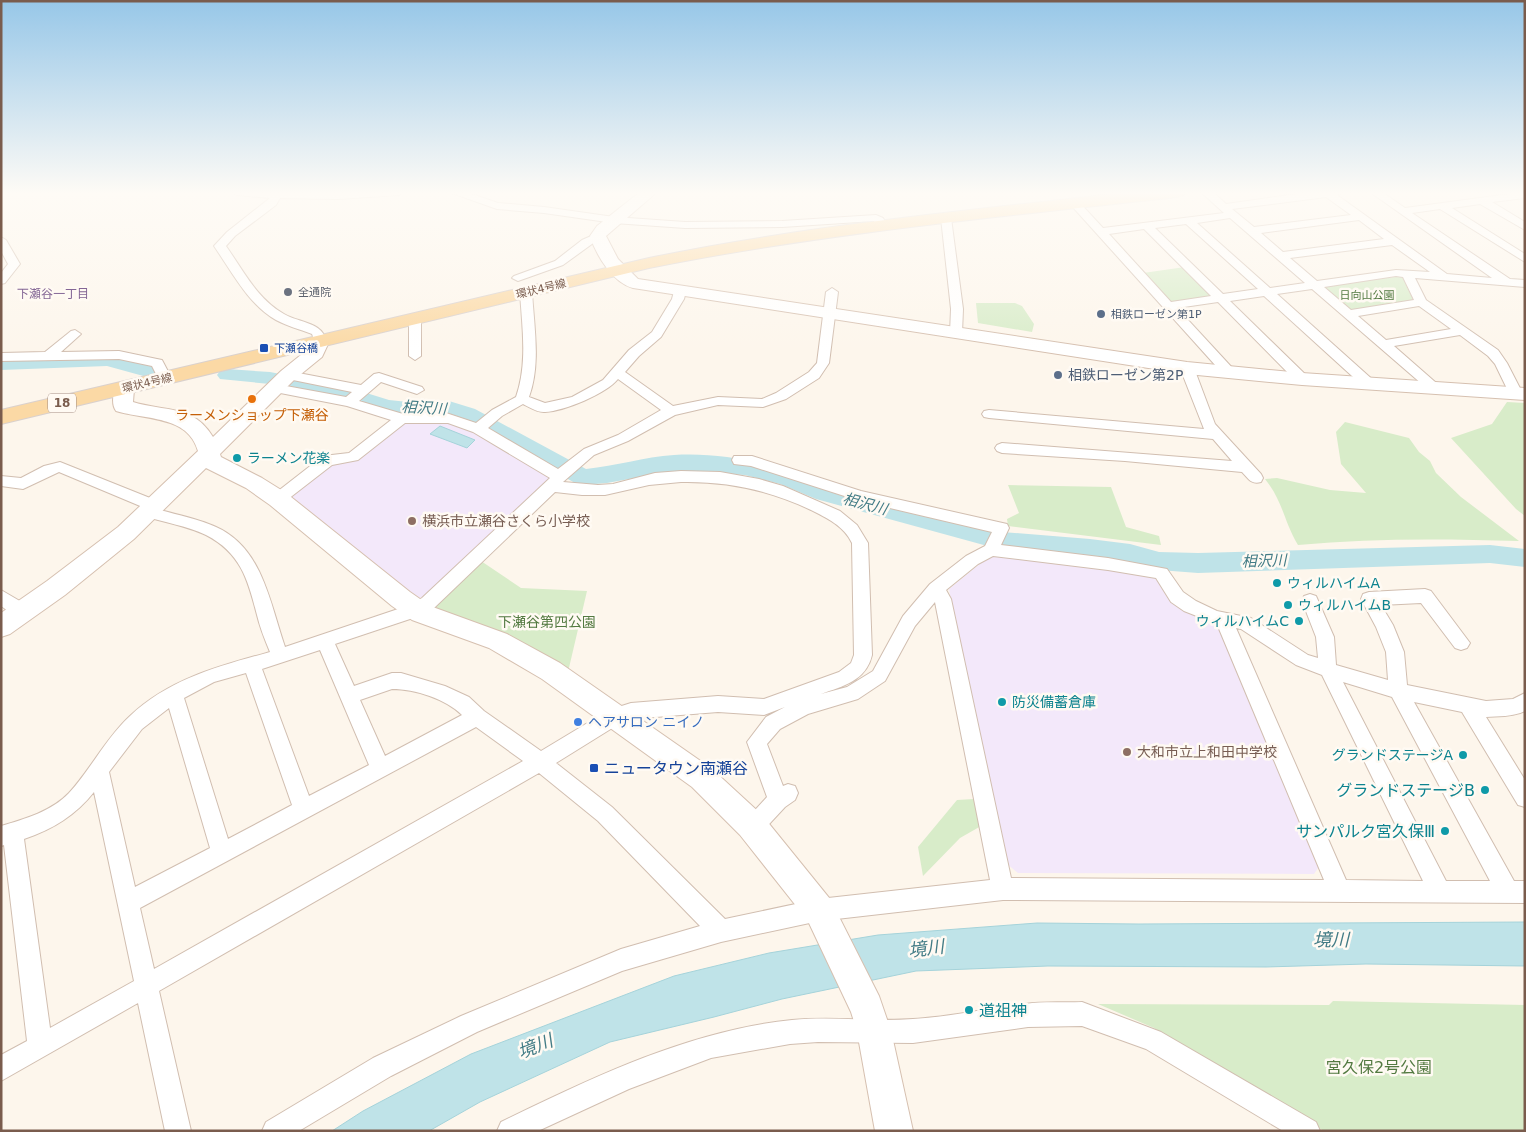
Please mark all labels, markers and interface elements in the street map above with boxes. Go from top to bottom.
street label: 環状4号線 [515,277,567,301]
marker: 全通院 [282,286,294,298]
place label: 全通院 [298,286,331,299]
district label: 下瀬谷一丁目 [17,287,89,301]
park label: 日向山公園 [1340,289,1395,302]
marker: 相鉄ローゼン第1P [1095,308,1107,320]
place label: 相鉄ローゼン第1P [1111,308,1202,321]
marker: 下瀬谷橋 [258,342,270,354]
place label: 下瀬谷橋 [274,342,318,355]
place label: 相鉄ローゼン第2P [1068,367,1183,383]
marker: 相鉄ローゼン第2P [1052,369,1064,381]
street label: 環状4号線 [121,371,173,395]
road number: 18 [48,393,76,412]
marker: ラーメンショップ下瀬谷 [246,393,258,405]
water label: 相沢川 [401,398,449,418]
place label: ラーメンショップ下瀬谷 [175,407,329,423]
place label: ラーメン花楽 [247,450,330,466]
marker: ラーメン花楽 [231,452,243,464]
water label: 相沢川 [841,489,891,519]
place label: 横浜市立瀬谷さくら小学校 [422,513,590,529]
marker: 横浜市立瀬谷さくら小学校 [406,515,418,527]
water label: 相沢川 [1241,551,1289,571]
place label: ウィルハイムA [1287,575,1380,591]
marker: ウィルハイムA [1271,577,1283,589]
place label: ウィルハイムB [1298,597,1391,613]
marker: ウィルハイムB [1282,599,1294,611]
place label: ウィルハイムC [1196,613,1289,629]
park label: 下瀬谷第四公園 [498,614,596,630]
marker: ウィルハイムC [1293,615,1305,627]
place label: 防災備蓄倉庫 [1012,694,1096,710]
marker: 防災備蓄倉庫 [996,696,1008,708]
place label: ヘアサロン ニイノ [588,714,704,730]
marker: ヘアサロン ニイノ [572,716,584,728]
place label: 大和市立上和田中学校 [1137,744,1277,760]
marker: 大和市立上和田中学校 [1121,746,1133,758]
place label: グランドステージA [1332,747,1453,763]
marker: グランドステージA [1457,749,1469,761]
place label: ニュータウン南瀬谷 [604,759,748,778]
marker: ニュータウン南瀬谷 [588,762,600,774]
place label: グランドステージB [1336,781,1475,800]
marker: グランドステージB [1479,784,1491,796]
place label: サンパルク宮久保Ⅲ [1296,822,1435,841]
marker: サンパルク宮久保Ⅲ [1439,825,1451,837]
water label: 境川 [1313,929,1351,950]
water label: 境川 [907,935,947,961]
place label: 道祖神 [979,1001,1027,1020]
marker: 道祖神 [963,1004,975,1016]
water label: 境川 [514,1029,557,1062]
park label: 宮久保2号公園 [1326,1058,1432,1077]

